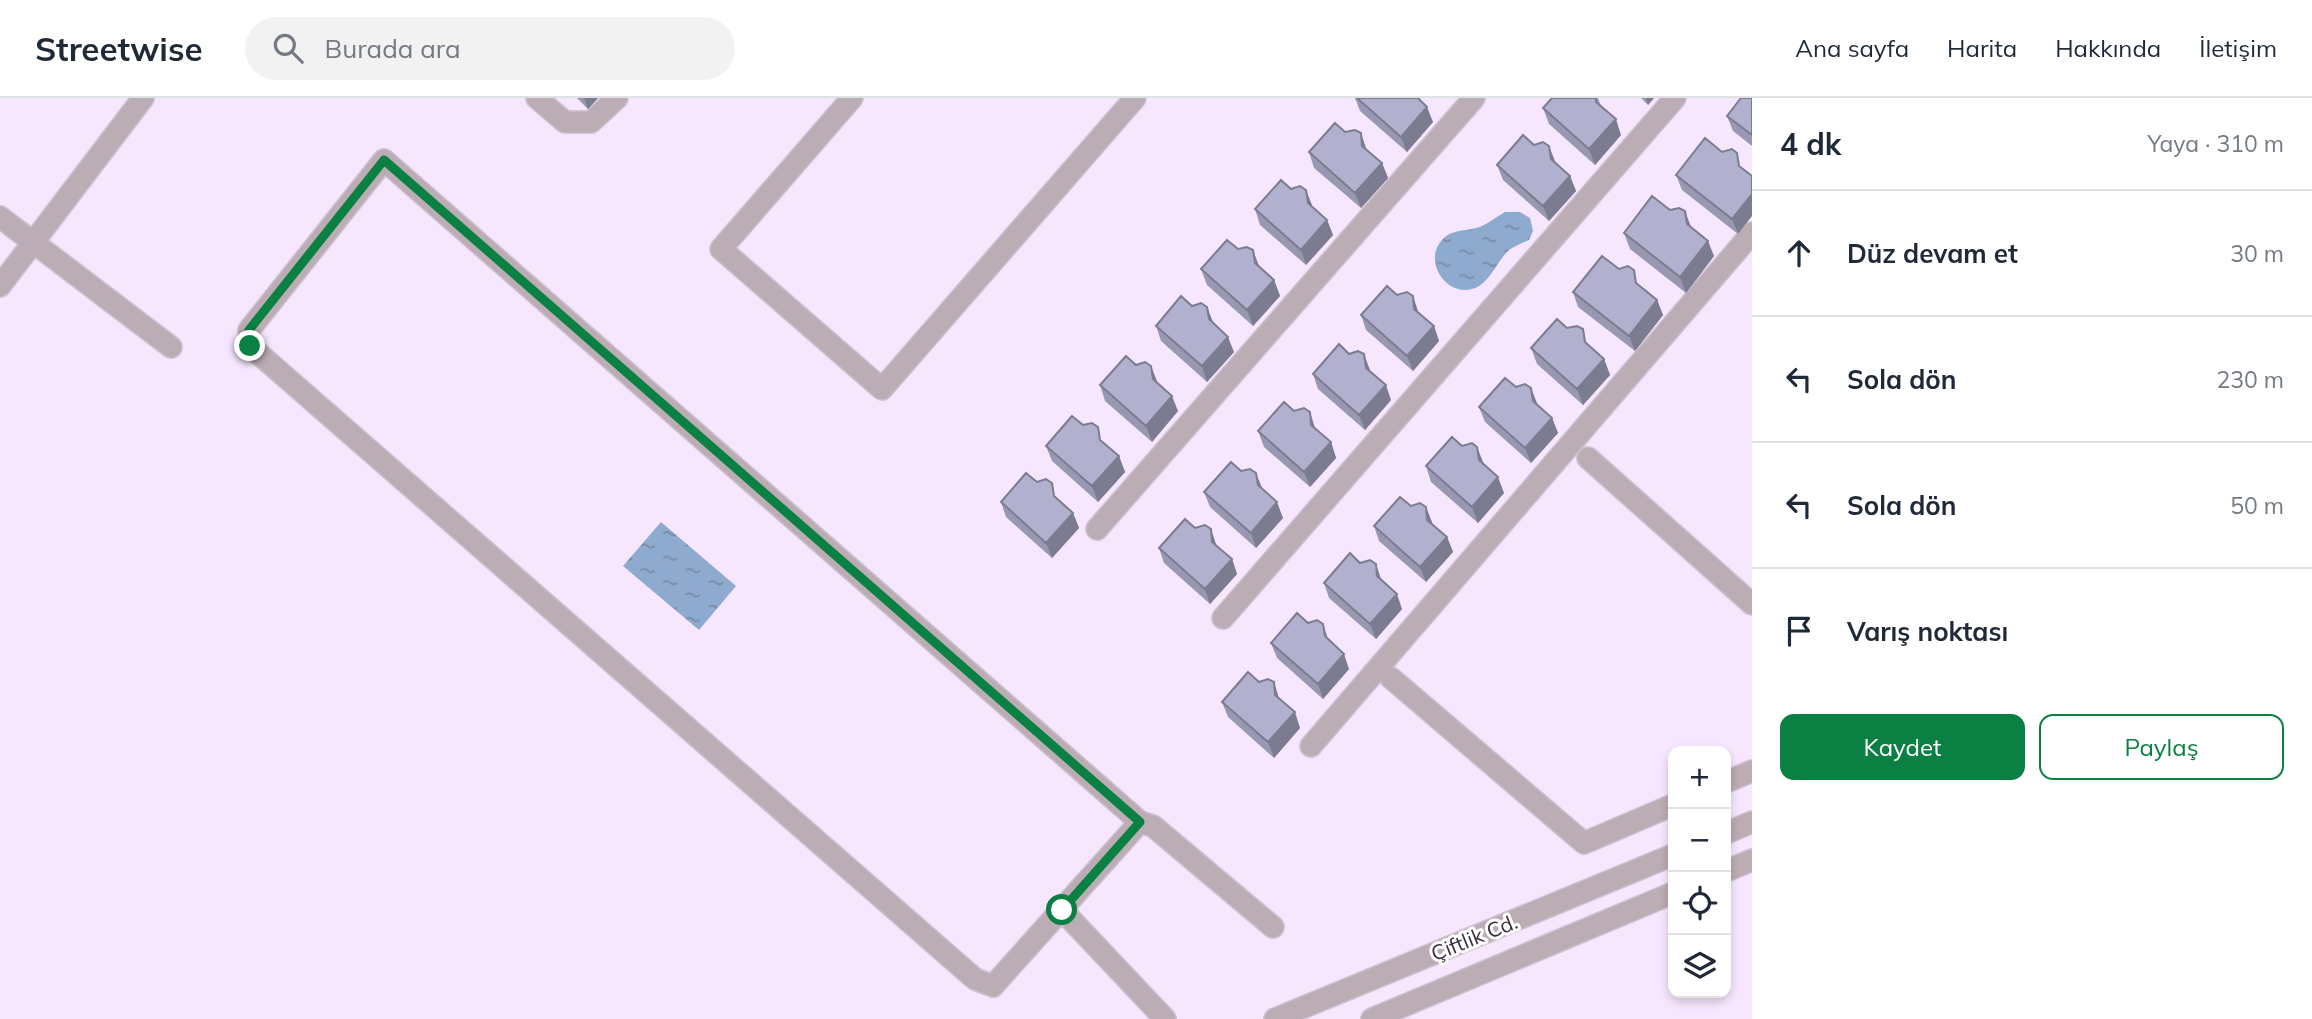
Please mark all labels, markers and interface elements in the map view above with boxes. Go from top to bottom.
search box [245,17,735,80]
text: Streetwise [35,28,203,69]
icon: search [269,29,307,67]
text: Burada ara [325,32,461,65]
text: Ana sayfa [1795,33,1909,63]
text: Harita [1947,33,2017,63]
text: Hakkında [2055,33,2161,63]
text: İletişim [2199,33,2277,63]
text: 4 dk [1780,125,1841,163]
text: Yaya · 310 m [2147,129,2284,158]
icon: ahead [1780,234,1818,272]
text: Düz devam et [1847,237,2018,270]
text: 30 m [2230,239,2284,268]
route end [234,330,265,361]
icon: left [1780,360,1818,398]
text: Sola dön [1847,363,1956,396]
text: 230 m [2216,365,2284,394]
icon: left [1780,486,1818,524]
text: Sola dön [1847,489,1956,522]
text: 50 m [2230,491,2284,520]
icon: arrive [1780,612,1818,650]
text: Varış noktası [1847,615,2008,648]
button: Kaydet [1780,714,2025,780]
button: Paylaş [2039,714,2284,780]
map controls [1668,746,1731,998]
button: + [1668,746,1731,809]
button: − [1668,809,1731,872]
button: locate [1668,872,1731,935]
route start [1046,894,1077,925]
street label: Çiftlik Cd. [1427,908,1521,966]
button: layers [1668,935,1731,998]

